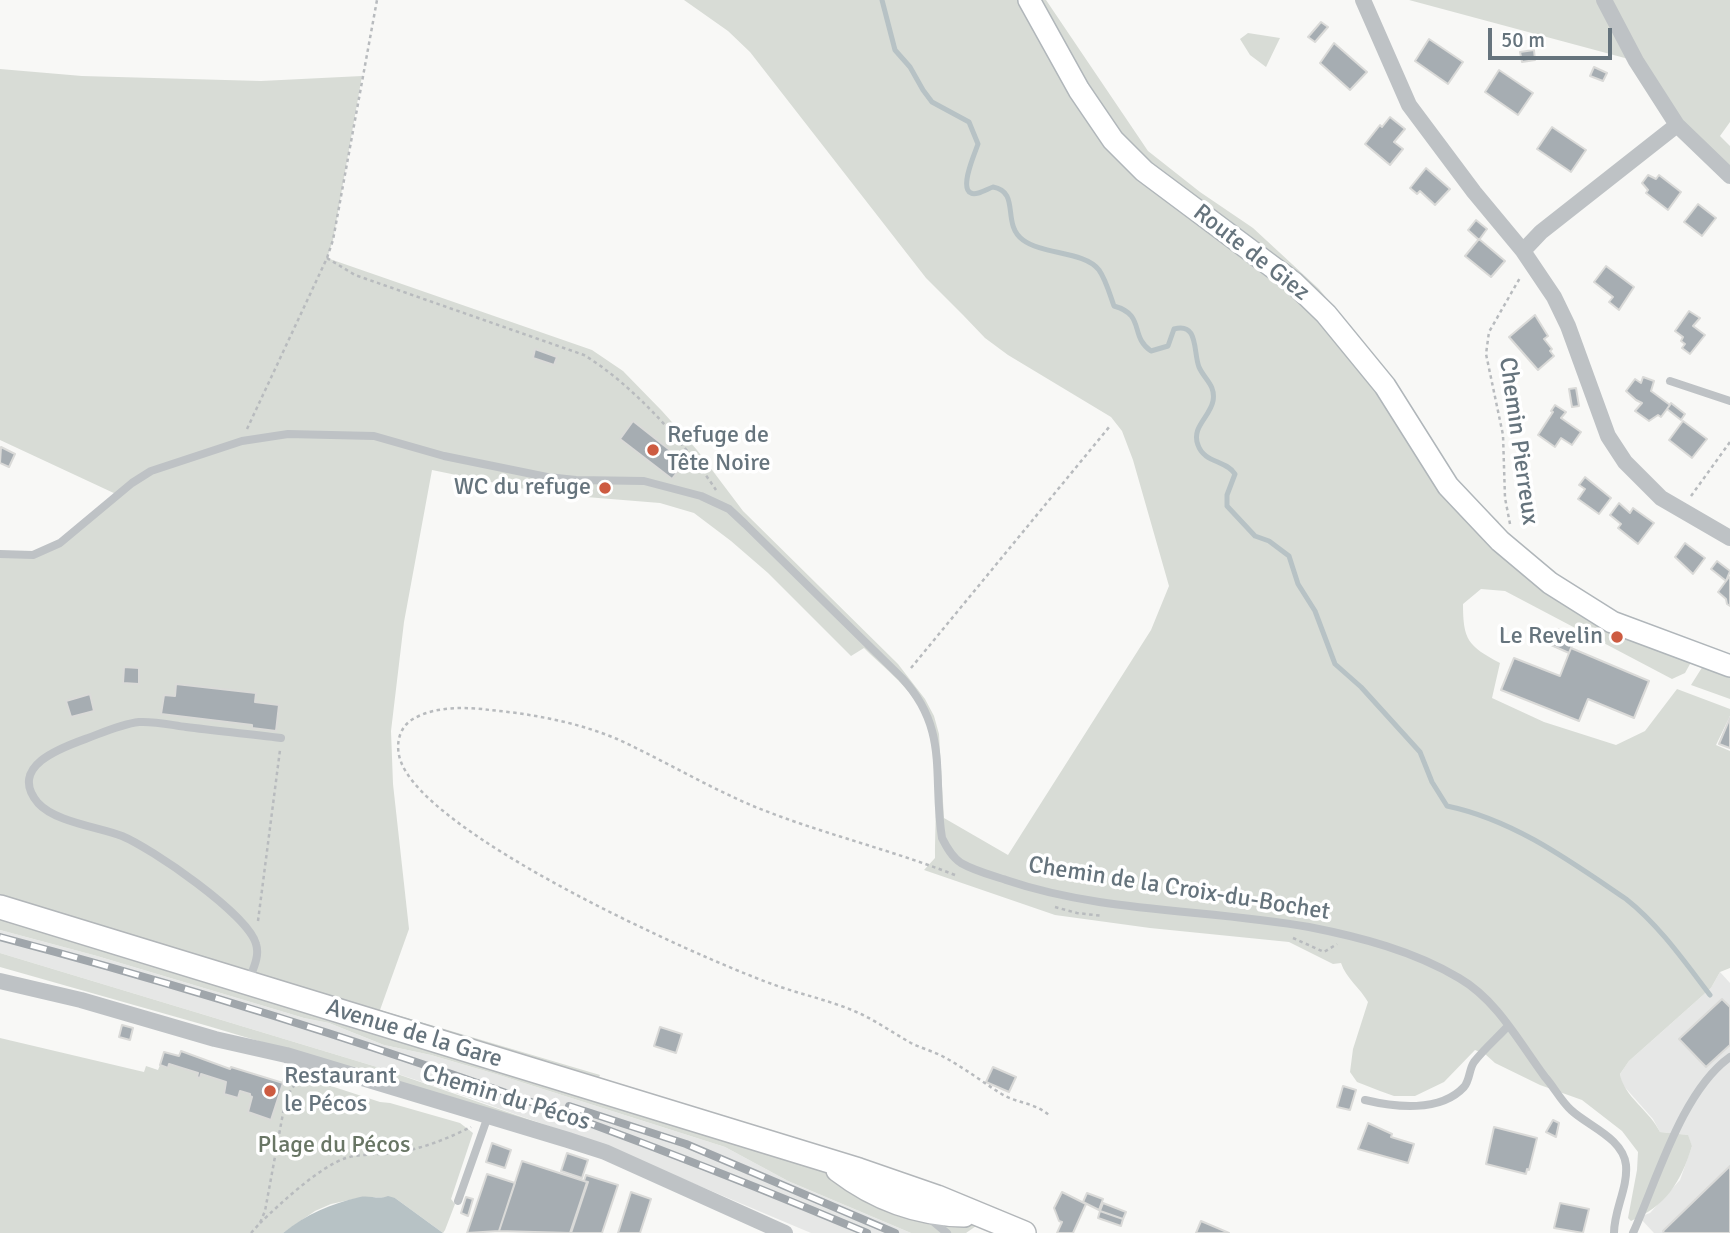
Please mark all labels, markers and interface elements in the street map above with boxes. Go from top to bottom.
scale bar [1492,14,1616,58]
text: 50 m [1501,27,1545,53]
street label: Route de Giez [1187,199,1315,307]
street label: Chemin Pierreux [1492,355,1544,527]
place label: Refuge de Tête Noire [667,422,771,478]
marker: Refuge de Tête Noire [645,442,661,458]
place label: WC du refuge [454,474,591,502]
marker: WC du refuge [597,480,613,496]
place label: Le Revelin [1499,623,1603,651]
marker: Le Revelin [1609,629,1625,645]
street label: Chemin de la Croix-du-Bochet [1026,851,1332,927]
street label: Avenue de la Gare [322,993,506,1075]
street label: Chemin du Pécos [419,1059,593,1137]
place label: Restaurant le Pécos [284,1063,397,1119]
marker: Restaurant le Pécos [262,1083,278,1099]
park label: Plage du Pécos [258,1132,410,1160]

